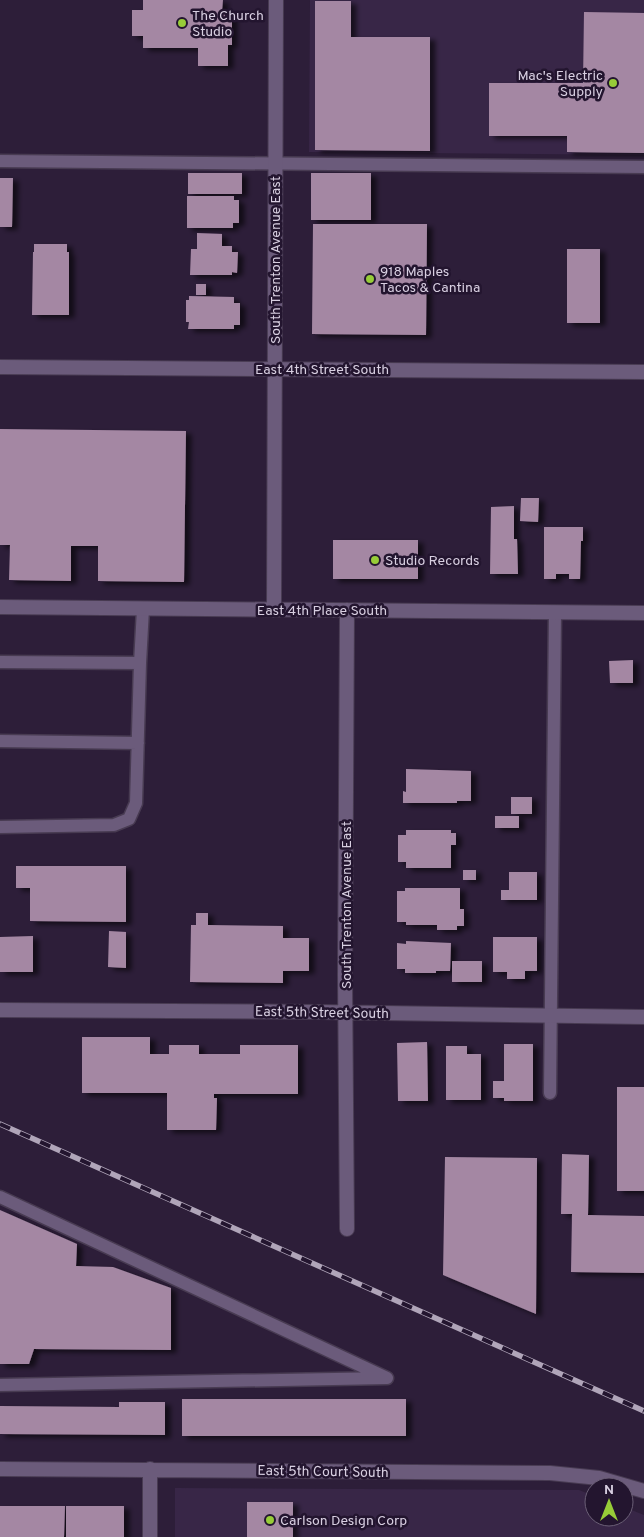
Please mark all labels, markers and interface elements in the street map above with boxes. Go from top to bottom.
place label: The Church Studio [192,8,264,41]
marker: The Church Studio [176,17,188,29]
place label: Mac's Electric Supply [517,68,603,101]
marker: Mac's Electric Supply [607,77,619,89]
street label: South Trenton Avenue East [268,176,285,344]
place label: 918 Maples Tacos & Cantina [380,264,480,297]
marker: 918 Maples Tacos & Cantina [364,273,376,285]
street label: East 4th Street South [255,362,389,379]
place label: Studio Records [385,553,480,570]
marker: Studio Records [369,554,381,566]
street label: East 4th Place South [257,603,387,620]
street label: South Trenton Avenue East [339,821,356,989]
street label: East 5th Street South [255,1004,389,1023]
street label: East 5th Court South [257,1463,389,1482]
north arrow [584,1477,634,1527]
text: N [604,1482,614,1499]
place label: Carlson Design Corp [280,1513,407,1530]
marker: Carlson Design Corp [264,1514,276,1526]

